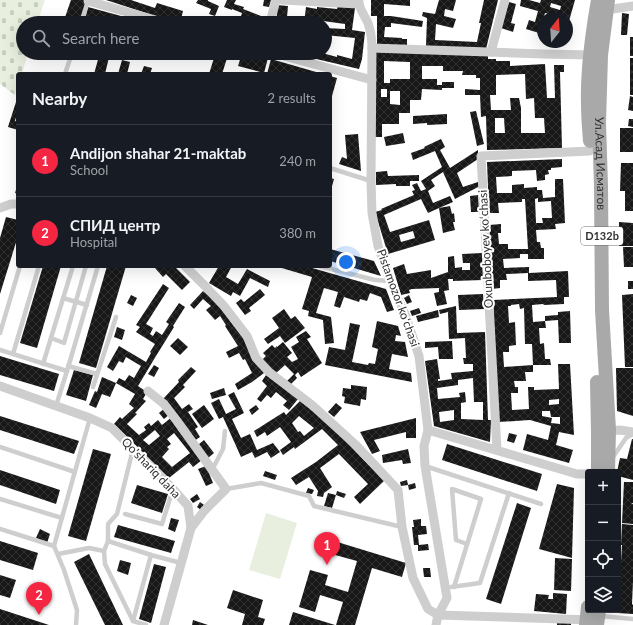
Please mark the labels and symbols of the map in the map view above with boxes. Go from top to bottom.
north arrow [537,12,573,48]
street label: Ул.Асад Исматов [592,117,609,210]
street label: Oxunboboyev koʻchasi [475,189,496,309]
road number: D132b [581,227,623,245]
street label: Pistamozor koʻchasi [374,247,423,349]
your location [336,252,356,272]
street label: Qo'shariq daha [119,434,184,501]
pin: 1 [314,532,340,565]
pin: 2 [26,582,52,615]

